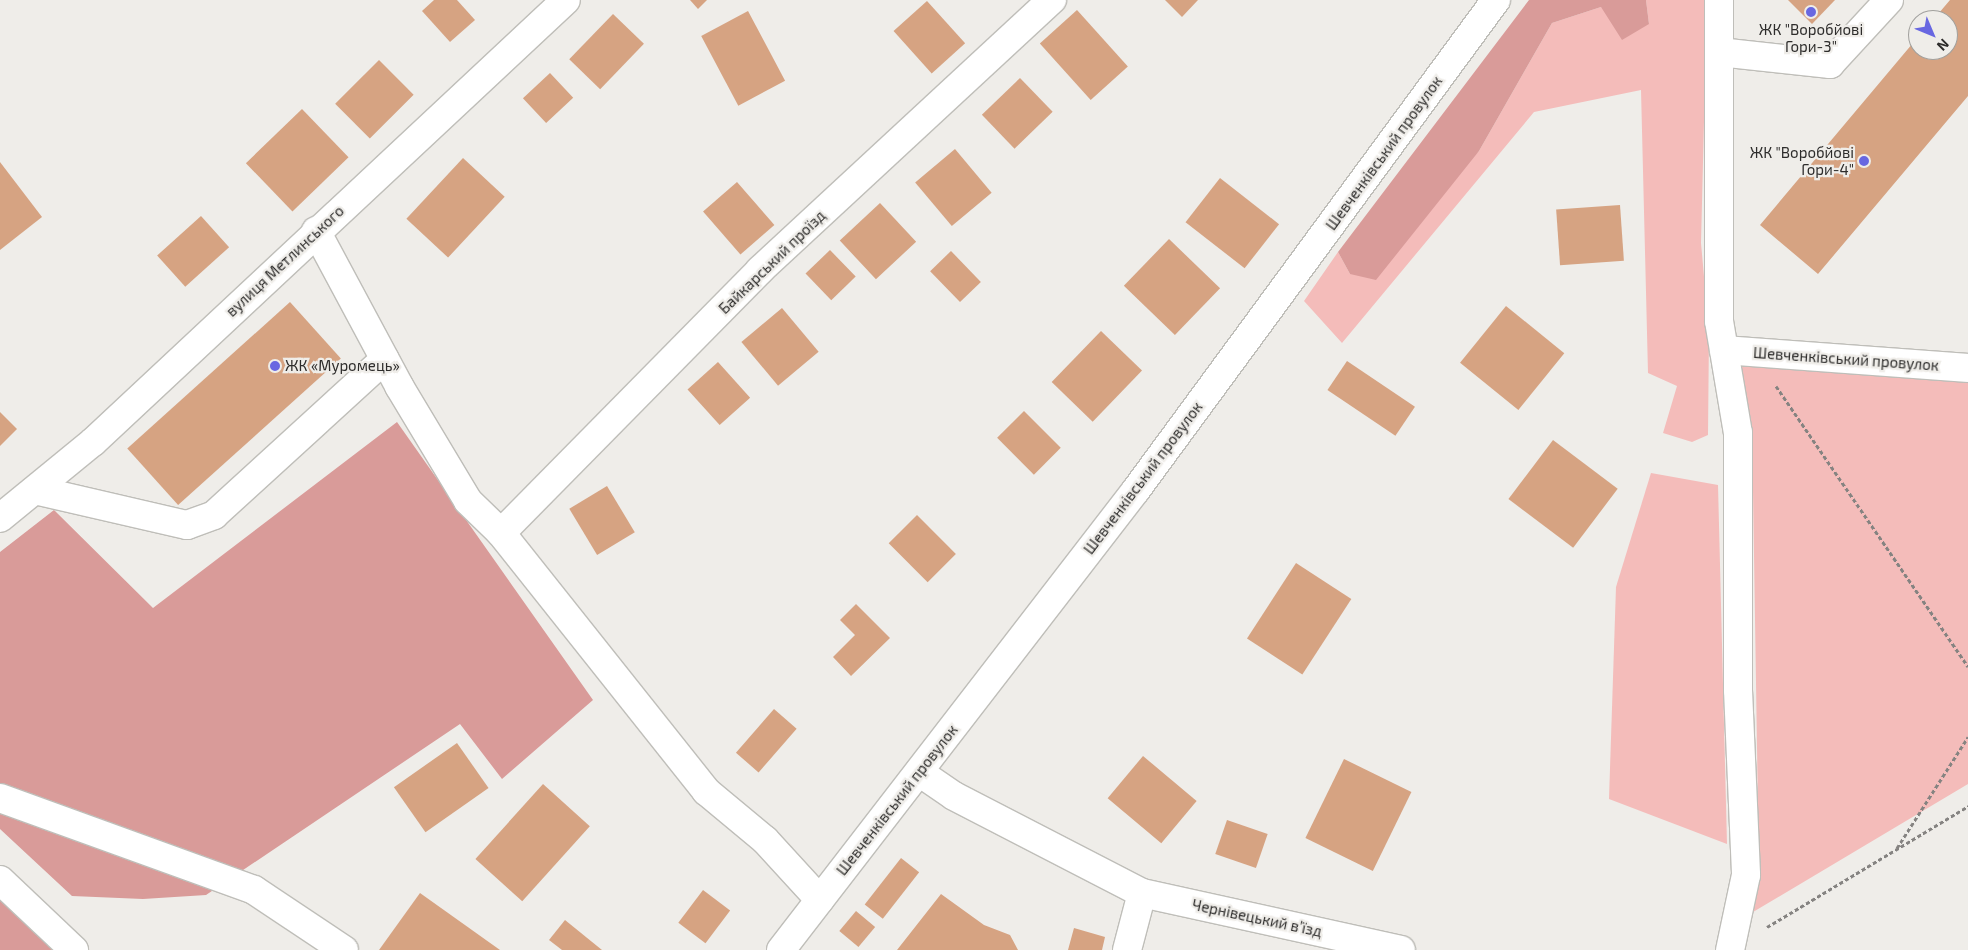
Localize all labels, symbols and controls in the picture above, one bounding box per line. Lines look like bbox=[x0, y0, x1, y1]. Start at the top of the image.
marker: ЖК "Воробйові Гори-3" bbox=[1805, 6, 1817, 18]
north arrow bbox=[1908, 10, 1958, 60]
place label: ЖК "Воробйові Гори-3" bbox=[1759, 20, 1863, 55]
text: N bbox=[1934, 36, 1953, 55]
street label: Шевченківський провулок bbox=[1322, 72, 1446, 234]
place label: ЖК "Воробйові Гори-4" bbox=[1750, 143, 1854, 178]
marker: ЖК "Воробйові Гори-4" bbox=[1858, 155, 1870, 167]
street label: вулиця Метлинського bbox=[222, 202, 348, 320]
street label: Байкарський проїзд bbox=[715, 207, 829, 317]
street label: Шевченківський провулок bbox=[1753, 344, 1939, 374]
place label: ЖК «Муромець» bbox=[285, 357, 400, 375]
marker: ЖК «Муромець» bbox=[269, 360, 281, 372]
street label: Шевченківський провулок bbox=[1080, 398, 1206, 558]
street label: Шевченківський провулок bbox=[833, 721, 961, 879]
street label: Чернівецький вʼїзд bbox=[1190, 895, 1324, 941]

